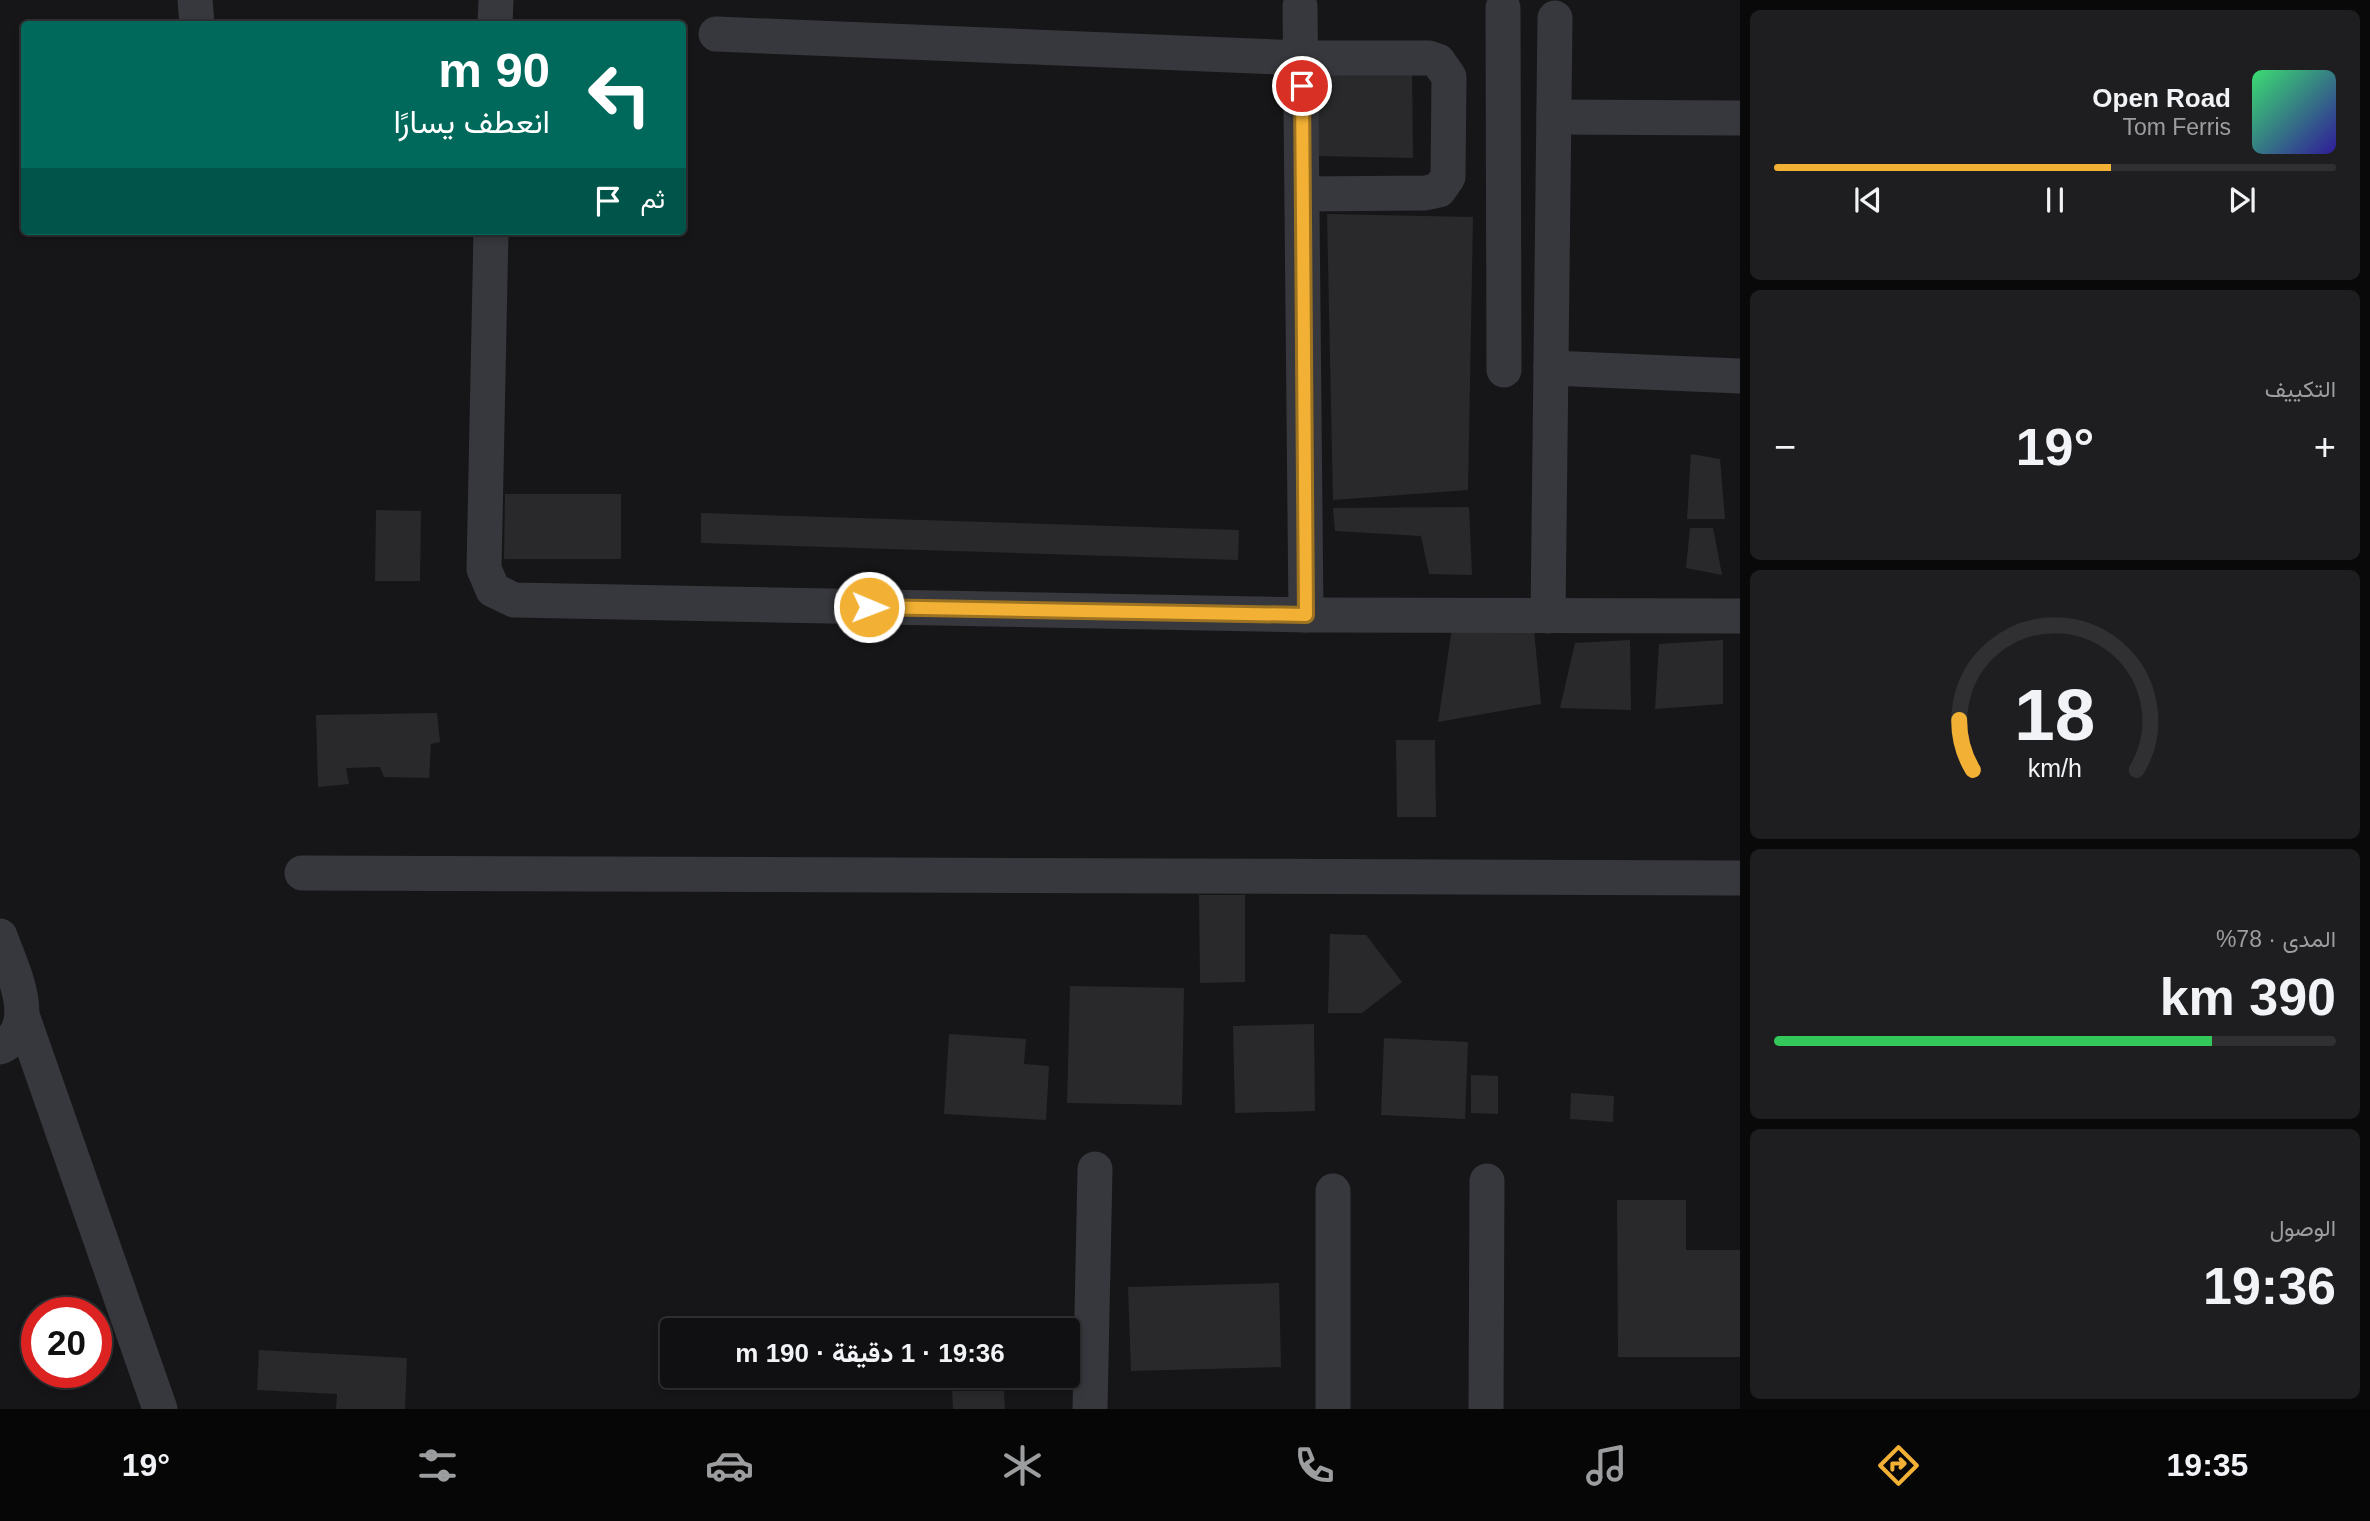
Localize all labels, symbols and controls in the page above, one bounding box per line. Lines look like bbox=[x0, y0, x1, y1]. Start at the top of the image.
text: 90 m bbox=[438, 43, 550, 97]
icon: left bbox=[574, 49, 665, 140]
pin bbox=[1272, 56, 1332, 116]
icon: arrive bbox=[1283, 67, 1321, 105]
text: Open Road bbox=[2092, 83, 2231, 113]
text: انعطف يسارًا bbox=[393, 104, 550, 140]
text: Tom Ferris bbox=[2122, 114, 2231, 140]
icon: previous bbox=[1849, 181, 1887, 219]
icon: pause bbox=[2036, 181, 2074, 219]
icon: next bbox=[2223, 181, 2261, 219]
icon: arrive bbox=[589, 182, 627, 220]
text: ثم bbox=[641, 184, 665, 214]
text: التكييف bbox=[2265, 376, 2336, 402]
text: 19° bbox=[2016, 418, 2094, 476]
text: − bbox=[1774, 426, 1796, 468]
text: + bbox=[2314, 426, 2336, 468]
position arrow bbox=[832, 570, 906, 644]
text: 18 bbox=[2015, 675, 2095, 756]
text: km/h bbox=[2028, 754, 2082, 782]
text: المدى · 78% bbox=[2216, 926, 2336, 952]
text: 390 km bbox=[2160, 968, 2336, 1026]
text: الوصول bbox=[2270, 1215, 2336, 1241]
text: 19:36 bbox=[2203, 1257, 2336, 1315]
speed limit sign: 20 bbox=[21, 1297, 112, 1388]
text: 19:36 · 1 دقيقة · 190 m bbox=[735, 1338, 1005, 1368]
icon: filters bbox=[413, 1441, 462, 1490]
icon: car bbox=[705, 1441, 754, 1490]
icon: climate bbox=[998, 1441, 1047, 1490]
icon: phone bbox=[1290, 1441, 1339, 1490]
icon: music bbox=[1582, 1441, 1631, 1490]
icon: directions bbox=[1874, 1441, 1923, 1490]
text: 19° bbox=[122, 1447, 170, 1483]
text: 19:35 bbox=[2167, 1447, 2248, 1483]

